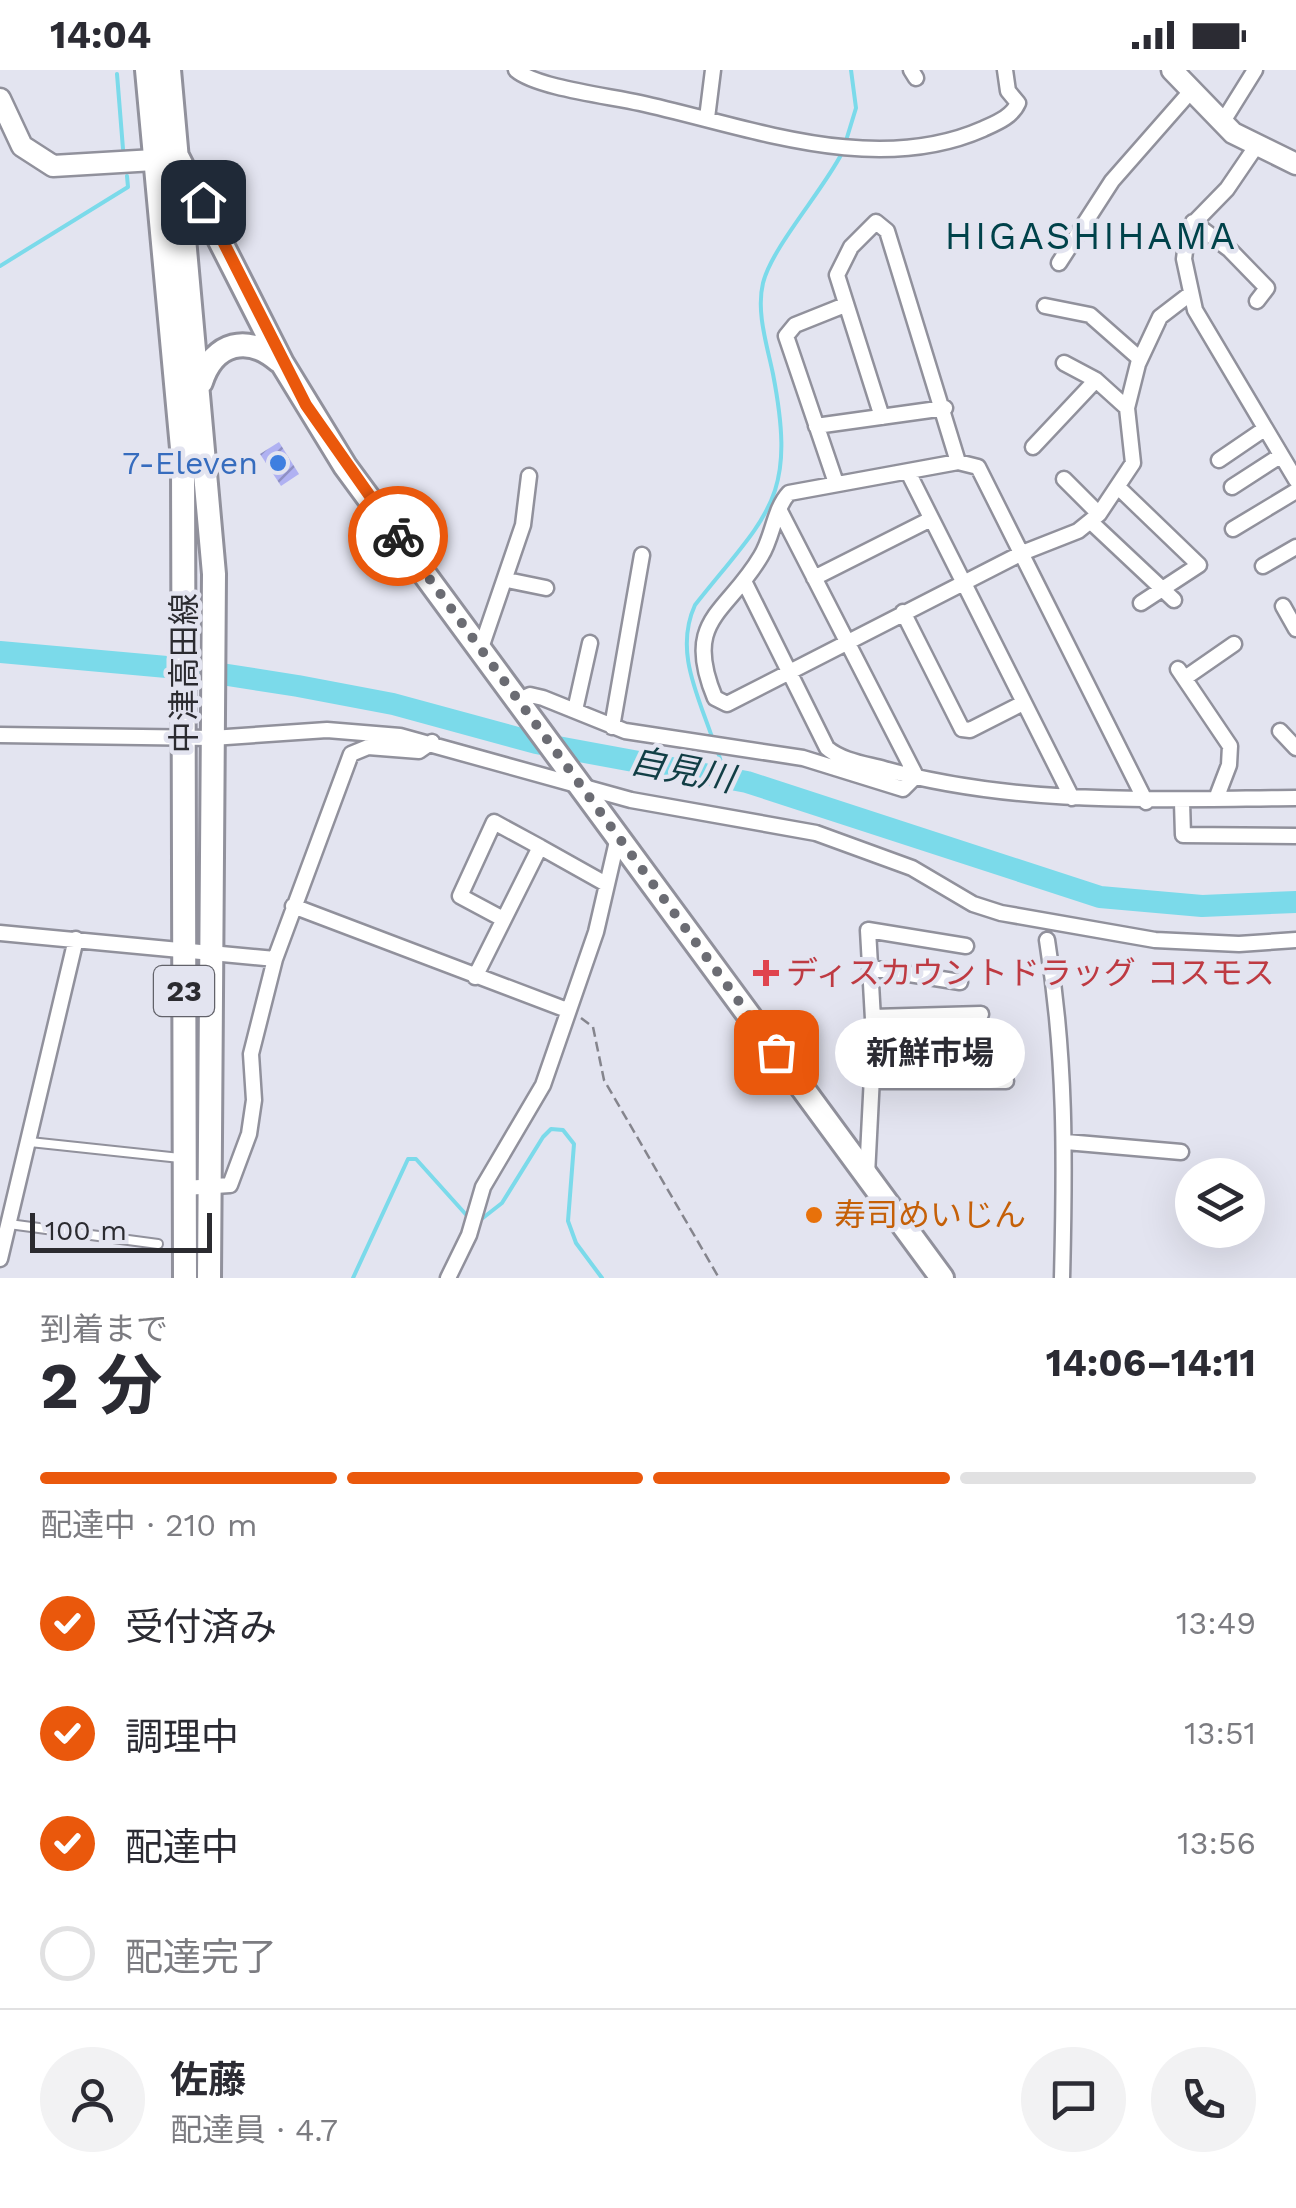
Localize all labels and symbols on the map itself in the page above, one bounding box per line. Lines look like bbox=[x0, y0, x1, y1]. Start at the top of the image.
pin bbox=[161, 160, 246, 245]
district label: HIGASHIHAMA bbox=[945, 214, 1237, 258]
place label: 7-Eleven bbox=[122, 444, 258, 482]
marker: 7-Eleven bbox=[267, 452, 289, 474]
courier bbox=[348, 486, 448, 586]
street label: 中津高田線 bbox=[165, 593, 203, 753]
water label: 自見川 bbox=[626, 739, 741, 801]
place label: ディスカウントドラッグ コスモス bbox=[786, 954, 1275, 992]
marker: ディスカウントドラッグ コスモス bbox=[755, 962, 777, 984]
road number: 23 bbox=[154, 966, 214, 1016]
pin bbox=[734, 1010, 819, 1095]
callout: 新鮮市場 bbox=[836, 1017, 1026, 1087]
place label: 寿司めいじん bbox=[834, 1196, 1026, 1234]
marker: 寿司めいじん bbox=[803, 1204, 825, 1226]
scale bar bbox=[30, 1208, 212, 1252]

